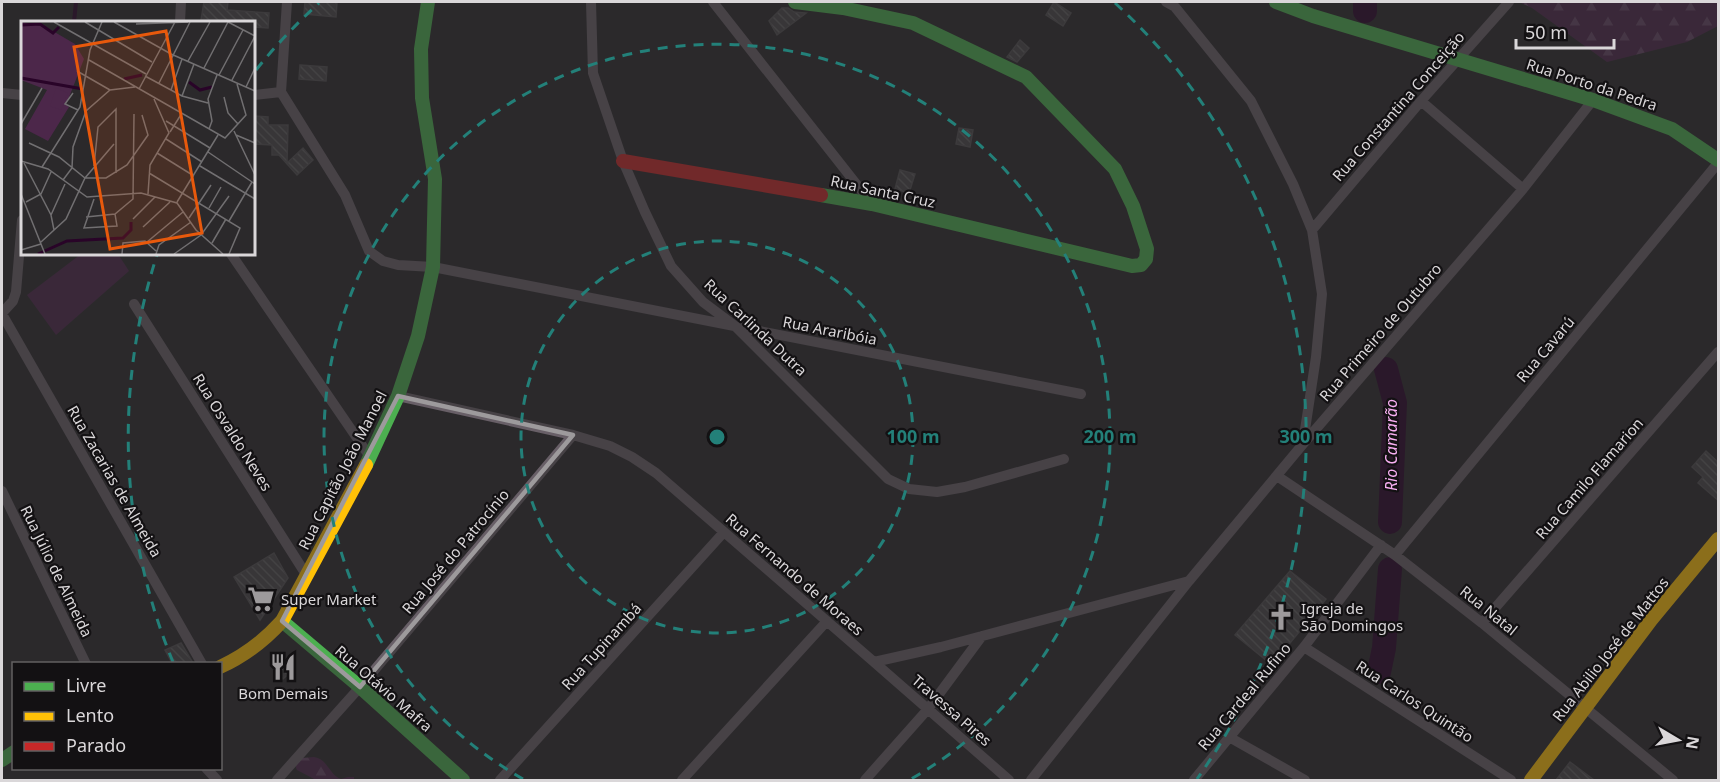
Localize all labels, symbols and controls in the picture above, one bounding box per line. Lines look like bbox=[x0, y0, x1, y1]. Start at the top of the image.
scale bar bbox=[1516, 12, 1614, 50]
text: 50 m bbox=[1525, 20, 1567, 44]
inset map bbox=[21, 21, 255, 255]
street label: Rua Constantina Conceição bbox=[1327, 27, 1469, 185]
street label: Rua Porto da Pedra bbox=[1524, 53, 1660, 115]
street label: Rua Santa Cruz bbox=[829, 170, 937, 212]
street label: Rua Primeiro de Outubro bbox=[1314, 259, 1446, 405]
street label: Rua Carlinda Dutra bbox=[700, 274, 812, 380]
street label: Rua Araribóia bbox=[781, 311, 879, 349]
street label: Rua Cavarú bbox=[1512, 312, 1578, 386]
street label: Rua Osvaldo Neves bbox=[189, 370, 277, 494]
street label: Rua Capitão João Manoel bbox=[293, 387, 391, 553]
water label: Rio Camarão bbox=[1380, 399, 1402, 491]
street label: Rua Zacarias de Almeida bbox=[63, 401, 167, 561]
street label: Rua Camilo Flamarion bbox=[1531, 413, 1647, 543]
text: 100 m bbox=[886, 424, 940, 448]
text: 200 m bbox=[1083, 424, 1137, 448]
text: 300 m bbox=[1279, 424, 1333, 448]
centre of rings bbox=[707, 427, 727, 447]
street label: Rua José do Patrocínio bbox=[397, 484, 513, 618]
street label: Rua Júlio de Almeida bbox=[16, 502, 98, 640]
street label: Rua Fernando de Moraes bbox=[722, 508, 868, 640]
street label: Rua Abilio José de Mattos bbox=[1547, 573, 1673, 725]
street label: Rua Natal bbox=[1456, 581, 1522, 639]
supermarket icon: Super Market bbox=[246, 584, 276, 614]
place label: Super Market bbox=[281, 589, 377, 609]
street label: Rua Tupinambá bbox=[557, 598, 645, 694]
place label: Igreja de São Domingos bbox=[1301, 598, 1403, 635]
church icon: Igreja de São Domingos bbox=[1266, 602, 1296, 632]
street label: Rua Cardeal Rufino bbox=[1193, 638, 1295, 754]
street label: Rua Otávio Mafra bbox=[331, 640, 437, 736]
restaurant icon: Bom Demais bbox=[268, 652, 298, 682]
street label: Rua Carlos Quintão bbox=[1352, 656, 1478, 746]
legend bbox=[12, 662, 222, 770]
street label: Travessa Pires bbox=[908, 670, 996, 750]
text: Livre bbox=[66, 673, 106, 697]
place label: Bom Demais bbox=[238, 683, 328, 703]
text: Lento bbox=[66, 703, 114, 727]
north arrow bbox=[1648, 710, 1708, 770]
text: Parado bbox=[66, 733, 126, 757]
text: N bbox=[1681, 734, 1705, 751]

